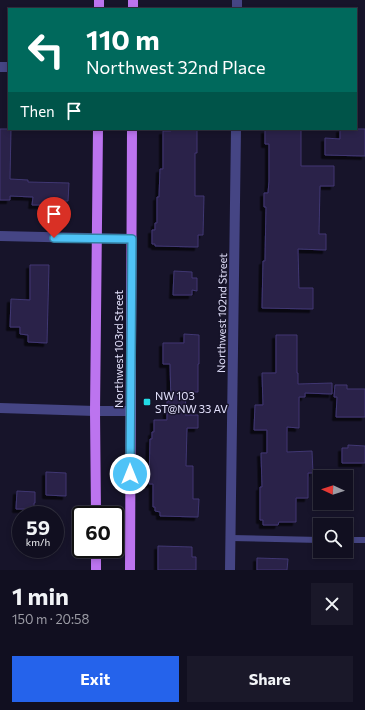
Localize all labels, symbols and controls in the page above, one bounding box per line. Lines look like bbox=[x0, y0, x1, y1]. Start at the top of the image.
text: 110 m bbox=[86, 22, 160, 56]
icon: left bbox=[20, 24, 72, 76]
text: Northwest 32nd Place bbox=[86, 56, 266, 78]
icon: arrive bbox=[63, 100, 85, 122]
text: Then bbox=[20, 102, 55, 120]
pin bbox=[37, 197, 71, 238]
icon: arrive bbox=[43, 203, 65, 225]
street label: Northwest 102nd Street bbox=[214, 253, 229, 373]
street label: Northwest 103rd Street bbox=[112, 290, 125, 408]
place label: NW 103 ST@NW 33 AV bbox=[155, 389, 228, 415]
marker: NW 103 ST@NW 33 AV bbox=[142, 397, 152, 407]
position arrow bbox=[109, 453, 151, 495]
north arrow bbox=[313, 470, 353, 510]
map controls bbox=[313, 470, 353, 558]
speed limit sign: 60 bbox=[72, 506, 124, 558]
text: 59 bbox=[26, 515, 50, 539]
button: search bbox=[313, 518, 353, 558]
text: km/h bbox=[26, 536, 50, 548]
text: 1 min bbox=[12, 581, 69, 610]
button: close bbox=[311, 583, 353, 625]
text: 150 m · 20:58 bbox=[12, 611, 89, 627]
button: Exit bbox=[12, 656, 179, 702]
button: Share bbox=[187, 656, 353, 702]

